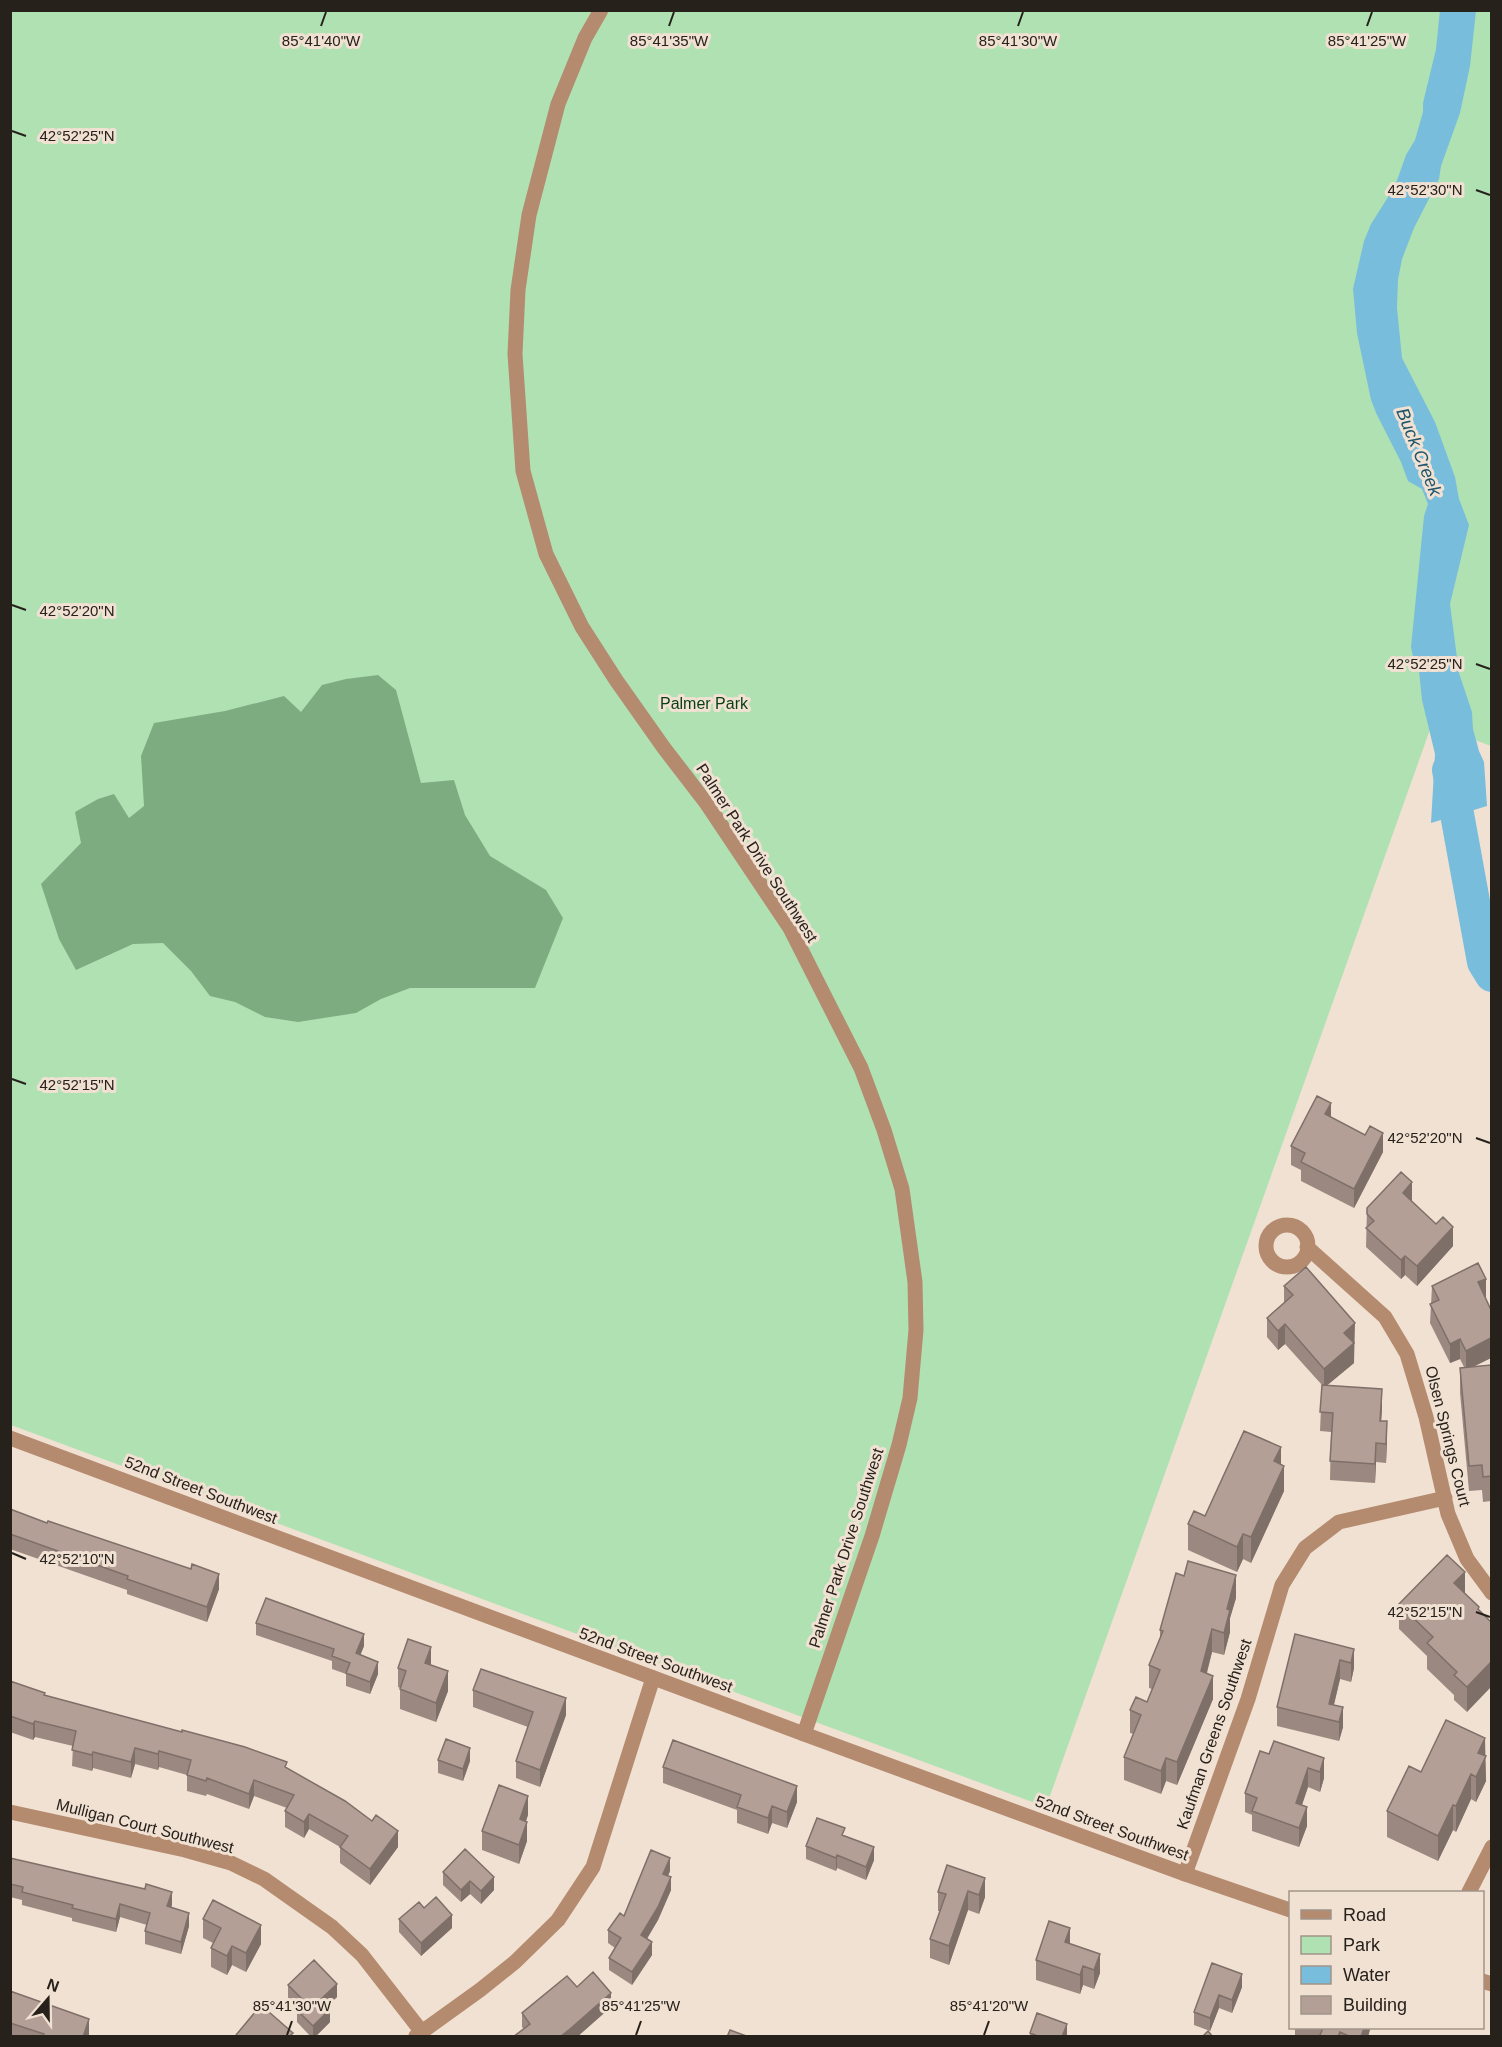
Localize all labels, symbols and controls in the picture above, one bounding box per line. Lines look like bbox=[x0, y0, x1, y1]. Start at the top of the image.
text: 85°41'40"W bbox=[282, 32, 361, 49]
text: 85°41'35"W bbox=[630, 32, 709, 49]
text: 85°41'30"W bbox=[979, 32, 1058, 49]
text: 85°41'25"W bbox=[1328, 32, 1407, 49]
text: 42°52'25"N bbox=[39, 127, 115, 144]
text: 42°52'30"N bbox=[1387, 181, 1463, 198]
water label: Buck Creek bbox=[1392, 405, 1446, 500]
text: 42°52'20"N bbox=[39, 602, 115, 619]
text: 42°52'25"N bbox=[1387, 655, 1463, 672]
park label: Palmer Park bbox=[660, 695, 749, 712]
street label: Palmer Park Drive Southwest bbox=[693, 761, 821, 946]
text: 42°52'15"N bbox=[39, 1076, 115, 1093]
text: 42°52'20"N bbox=[1387, 1129, 1463, 1146]
street label: Olsen Springs Court bbox=[1422, 1364, 1474, 1508]
street label: Palmer Park Drive Southwest bbox=[806, 1445, 887, 1650]
street label: 52nd Street Southwest bbox=[122, 1453, 280, 1527]
text: 42°52'10"N bbox=[39, 1550, 115, 1567]
text: 42°52'15"N bbox=[1387, 1603, 1463, 1620]
street label: 52nd Street Southwest bbox=[577, 1624, 735, 1696]
street label: Kaufman Greens Southwest bbox=[1173, 1636, 1255, 1831]
street label: 52nd Street Southwest bbox=[1033, 1792, 1191, 1864]
street label: Mulligan Court Southwest bbox=[54, 1796, 236, 1856]
legend bbox=[1289, 1891, 1484, 2029]
text: Road bbox=[1343, 1905, 1386, 1925]
text: Park bbox=[1343, 1935, 1381, 1955]
text: Water bbox=[1343, 1965, 1390, 1985]
north arrow bbox=[18, 1969, 78, 2029]
text: N bbox=[45, 1975, 61, 1995]
text: Building bbox=[1343, 1995, 1407, 2015]
text: 85°41'30"W bbox=[253, 1997, 332, 2014]
text: 85°41'25"W bbox=[602, 1997, 681, 2014]
text: 85°41'20"W bbox=[950, 1997, 1029, 2014]

